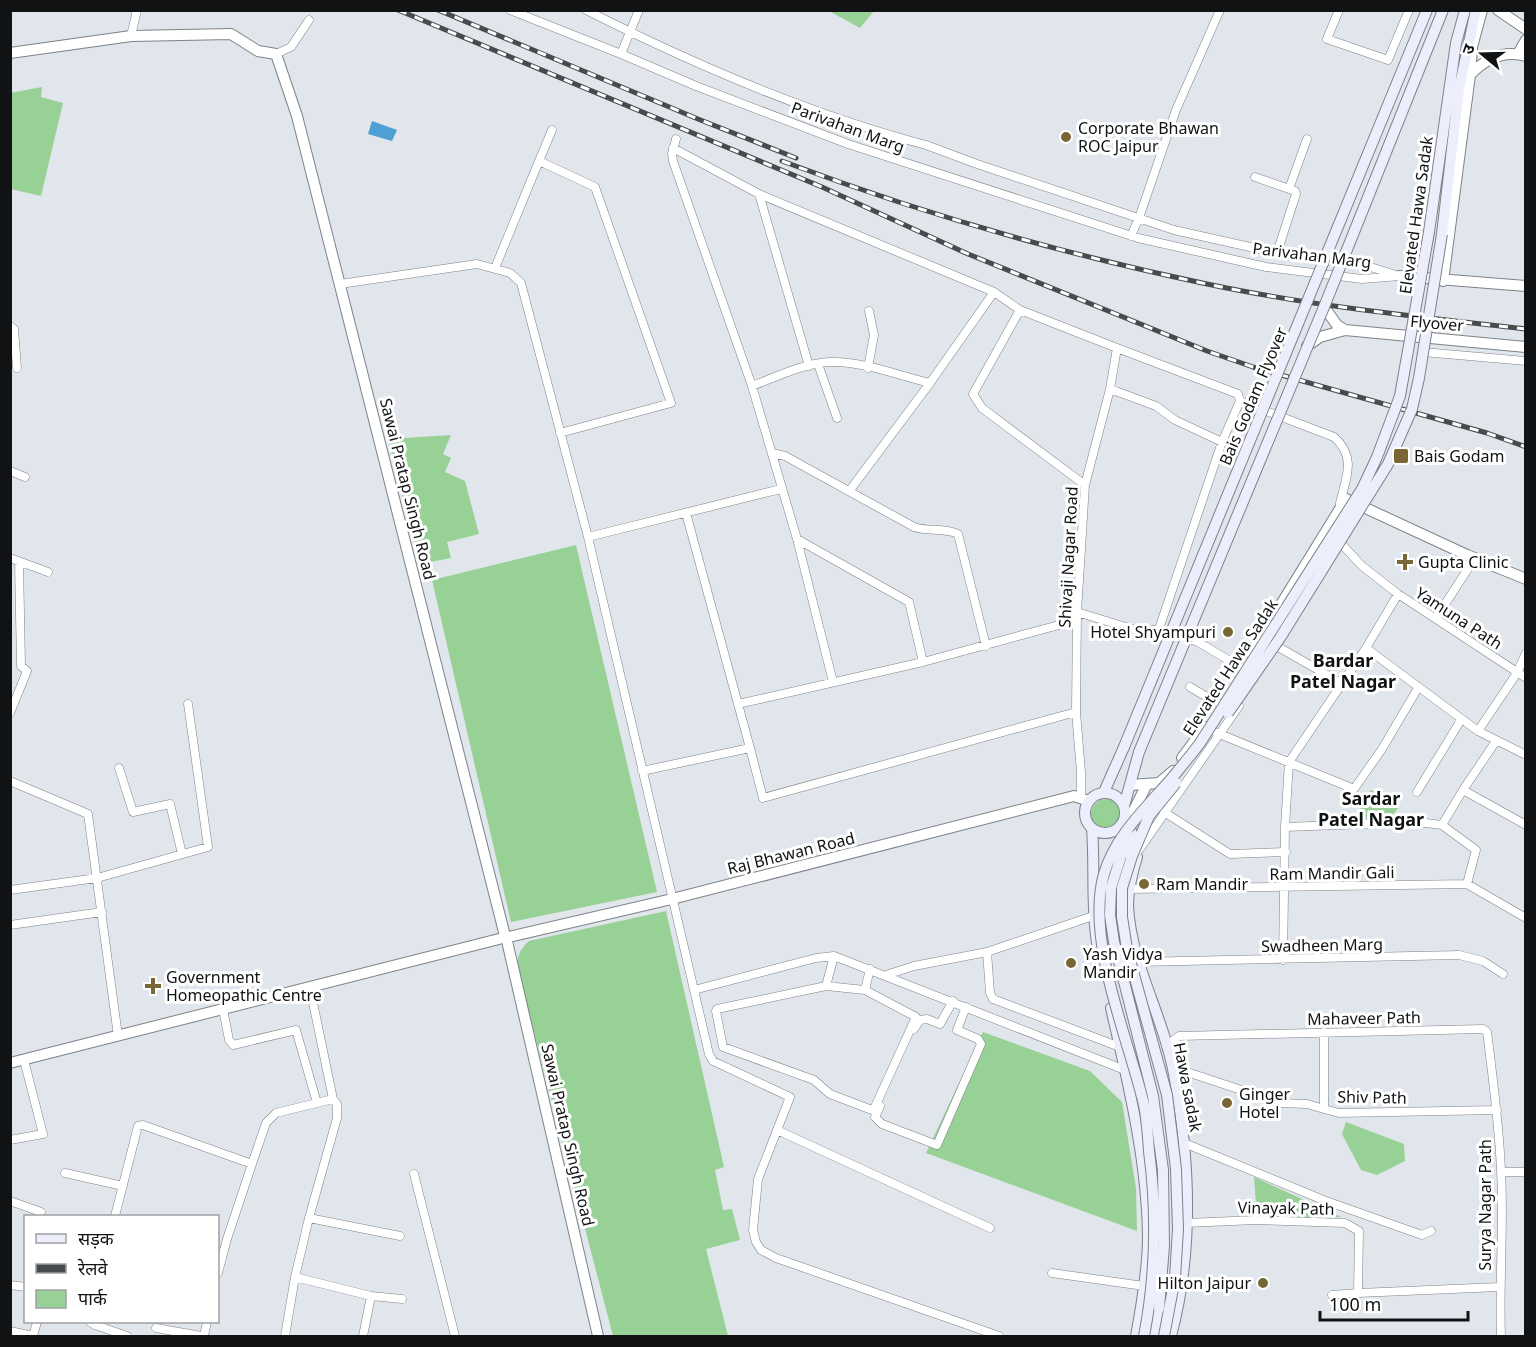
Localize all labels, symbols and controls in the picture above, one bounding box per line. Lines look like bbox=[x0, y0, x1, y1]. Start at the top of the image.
north arrow bbox=[1452, 24, 1512, 84]
text: उ bbox=[1456, 41, 1480, 57]
street label: Parivahan Marg bbox=[788, 96, 908, 158]
place label: Corporate Bhawan ROC Jaipur bbox=[1078, 117, 1219, 157]
marker: Corporate Bhawan ROC Jaipur bbox=[1059, 130, 1073, 144]
street label: Elevated Hawa Sadak bbox=[1394, 134, 1438, 295]
street label: Parivahan Marg bbox=[1252, 237, 1372, 273]
street label: Flyover bbox=[1409, 310, 1465, 336]
street label: Bais Godam Flyover bbox=[1214, 323, 1292, 469]
street label: Sawai Pratap Singh Road bbox=[375, 396, 441, 582]
place label: Bais Godam bbox=[1414, 445, 1504, 467]
marker: Bais Godam bbox=[1392, 447, 1410, 465]
street label: Shivaji Nagar Road bbox=[1053, 486, 1083, 628]
place label: Gupta Clinic bbox=[1418, 551, 1509, 573]
marker: Gupta Clinic bbox=[1396, 553, 1414, 571]
street label: Yamuna Path bbox=[1411, 582, 1507, 654]
street label: Elevated Hawa Sadak bbox=[1177, 594, 1283, 740]
place label: Hotel Shyampuri bbox=[1090, 621, 1216, 643]
marker: Hotel Shyampuri bbox=[1221, 625, 1235, 639]
district label: Bardar Patel Nagar bbox=[1290, 648, 1396, 693]
district label: Sardar Patel Nagar bbox=[1318, 786, 1424, 831]
street label: Raj Bhawan Road bbox=[725, 827, 857, 879]
street label: Ram Mandir Gali bbox=[1269, 861, 1395, 885]
place label: Ram Mandir bbox=[1156, 873, 1248, 895]
marker: Ram Mandir bbox=[1137, 877, 1151, 891]
street label: Swadheen Marg bbox=[1261, 933, 1383, 957]
place label: Yash Vidya Mandir bbox=[1083, 943, 1163, 983]
marker: Yash Vidya Mandir bbox=[1064, 956, 1078, 970]
place label: Government Homeopathic Centre bbox=[166, 966, 322, 1006]
marker: Government Homeopathic Centre bbox=[144, 977, 162, 995]
street label: Mahaveer Path bbox=[1307, 1006, 1421, 1030]
street label: Hawa sadak bbox=[1169, 1040, 1208, 1134]
street label: Sawai Pratap Singh Road bbox=[536, 1042, 600, 1228]
place label: Ginger Hotel bbox=[1239, 1083, 1291, 1123]
street label: Shiv Path bbox=[1337, 1085, 1407, 1109]
marker: Ginger Hotel bbox=[1220, 1096, 1234, 1110]
street label: Surya Nagar Path bbox=[1474, 1139, 1496, 1271]
street label: Vinayak Path bbox=[1237, 1196, 1335, 1220]
legend bbox=[24, 1215, 219, 1323]
text: सड़क bbox=[78, 1226, 115, 1250]
text: रेलवे bbox=[77, 1256, 109, 1280]
place label: Hilton Jaipur bbox=[1158, 1272, 1251, 1294]
marker: Hilton Jaipur bbox=[1256, 1276, 1270, 1290]
scale bar bbox=[1320, 1284, 1468, 1322]
text: पार्क bbox=[78, 1286, 108, 1310]
text: 100 m bbox=[1329, 1292, 1381, 1316]

